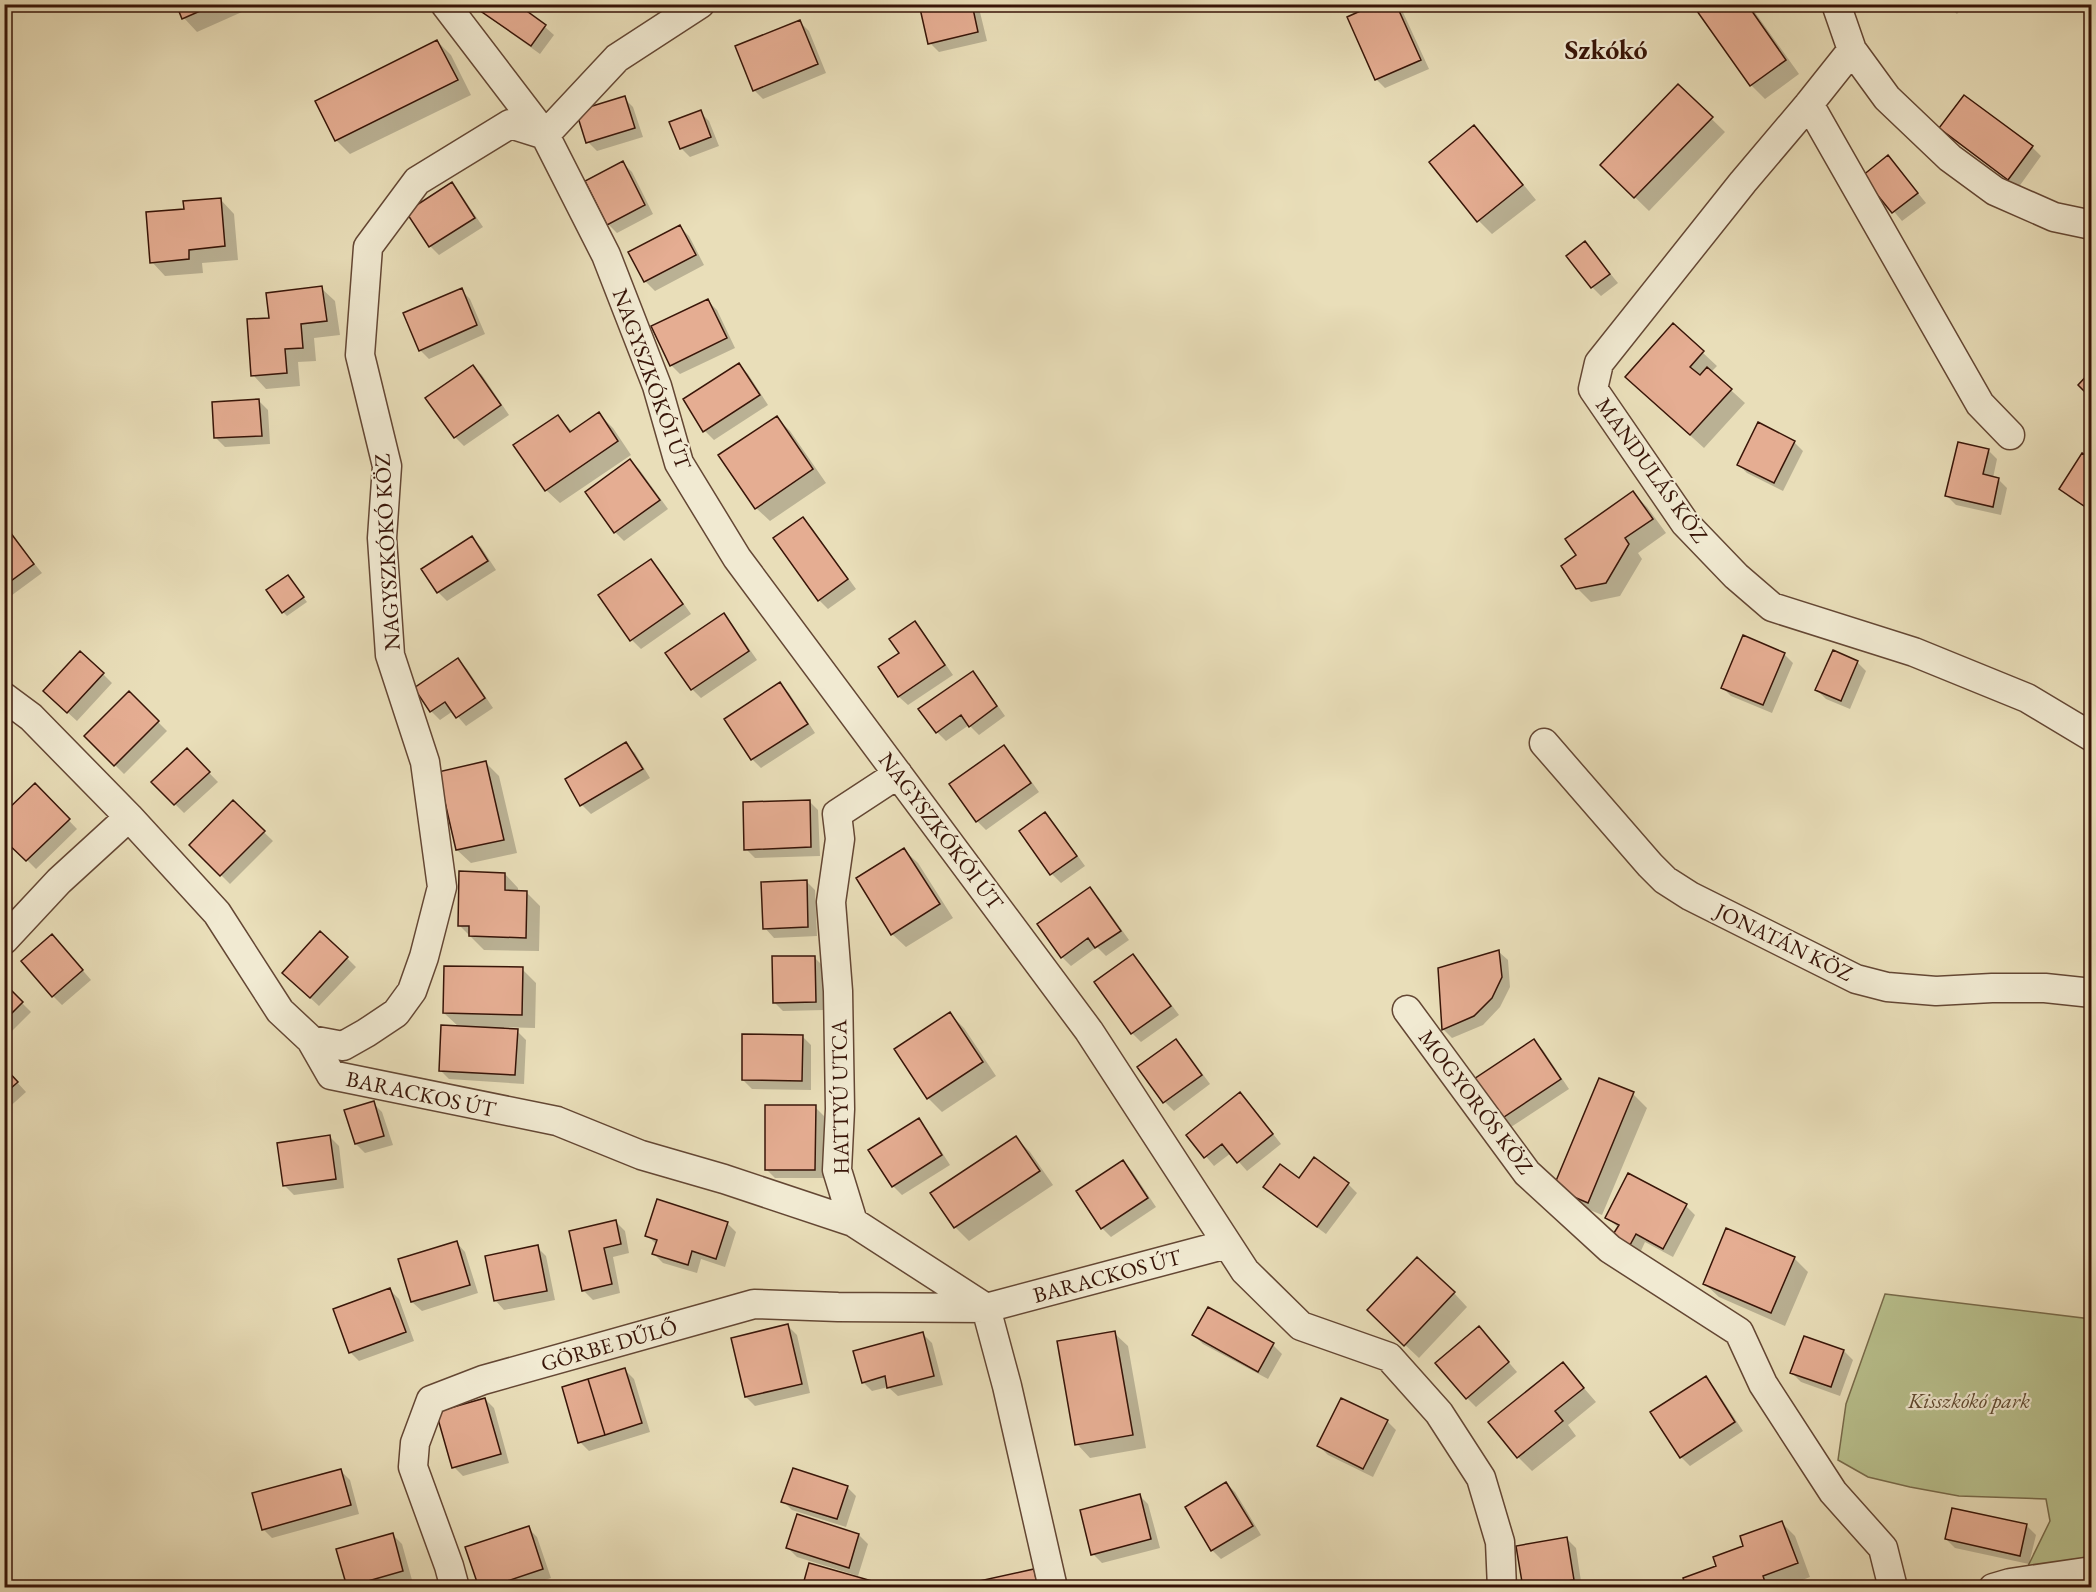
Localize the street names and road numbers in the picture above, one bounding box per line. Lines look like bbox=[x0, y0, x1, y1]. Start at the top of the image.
street label: NAGYSZKÓKÓI ÚT bbox=[606, 284, 698, 474]
street label: MANDULÁS KÖZ bbox=[1589, 391, 1715, 549]
street label: NAGYSZKÓKÓ KÖZ bbox=[367, 453, 407, 651]
street label: NAGYSZKÓKÓI ÚT bbox=[872, 746, 1010, 916]
street label: JONATÁN KÖZ bbox=[1709, 895, 1858, 988]
street label: HATTYÚ UTCA bbox=[824, 1018, 856, 1175]
street label: MOGYORÓS KÖZ bbox=[1412, 1024, 1540, 1180]
street label: BARACKOS ÚT bbox=[344, 1064, 499, 1124]
street label: BARACKOS ÚT bbox=[1030, 1242, 1185, 1310]
street label: GÖRBE DŰLŐ bbox=[537, 1312, 681, 1378]

